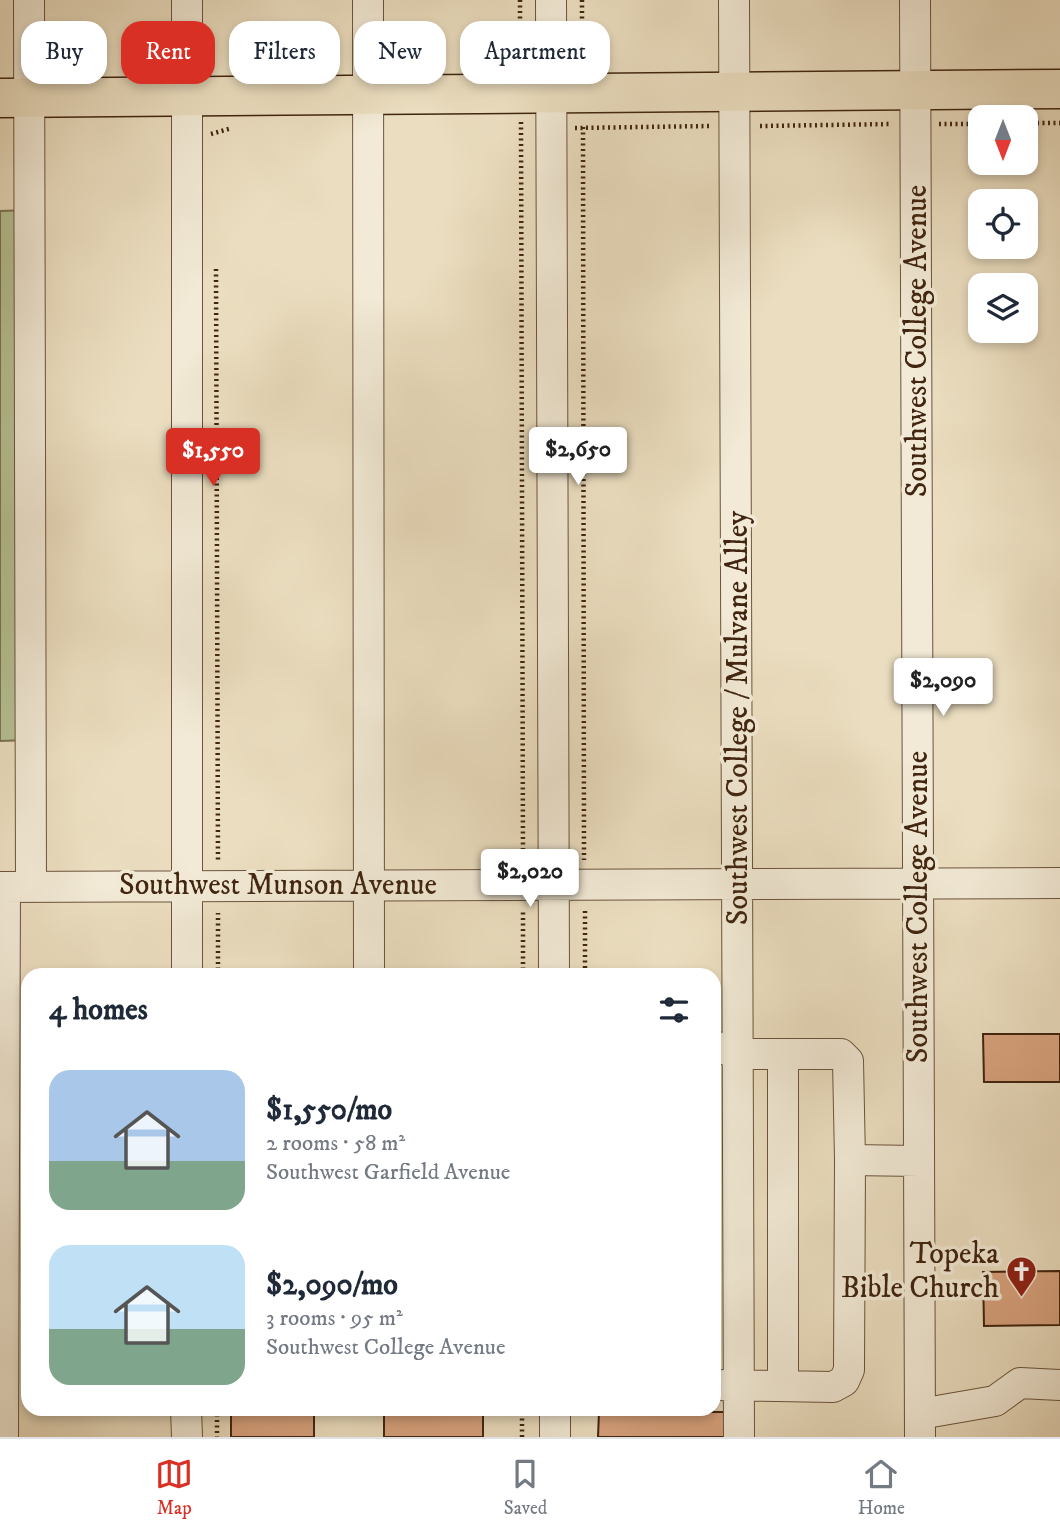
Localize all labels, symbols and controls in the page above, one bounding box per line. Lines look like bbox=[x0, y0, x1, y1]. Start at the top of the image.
chip: Buy bbox=[21, 21, 107, 84]
chip: Rent bbox=[121, 21, 215, 84]
chip: Filters bbox=[229, 21, 340, 84]
chip: New bbox=[354, 21, 446, 84]
chip: Apartment bbox=[460, 21, 610, 84]
north arrow bbox=[968, 105, 1038, 175]
map controls bbox=[968, 105, 1038, 343]
street label: Southwest College Avenue bbox=[899, 185, 936, 497]
button: locate bbox=[968, 189, 1038, 259]
button: layers bbox=[968, 273, 1038, 343]
pin: $1,550 bbox=[156, 428, 270, 488]
pin: $2,650 bbox=[521, 428, 635, 487]
text: $2,650 bbox=[545, 435, 611, 464]
text: $1,550 bbox=[182, 436, 244, 465]
street label: Southwest College / Mulvane Alley bbox=[720, 510, 757, 925]
pin: $2,090 bbox=[886, 658, 1000, 718]
text: $2,090 bbox=[910, 666, 976, 695]
street label: Southwest College Avenue bbox=[900, 751, 937, 1063]
pin: $2,020 bbox=[473, 850, 587, 909]
text: $2,020 bbox=[497, 857, 563, 886]
street label: Southwest Munson Avenue bbox=[119, 867, 437, 904]
icon: filters bbox=[655, 991, 693, 1029]
text: 4 homes bbox=[49, 992, 148, 1029]
text: $1,550/mo bbox=[266, 1092, 392, 1129]
icon: home bbox=[105, 1098, 189, 1182]
text: 2 rooms · 58 m² bbox=[266, 1129, 405, 1158]
text: Southwest Garfield Avenue bbox=[266, 1158, 510, 1187]
place label: Topeka Bible Church bbox=[841, 1236, 999, 1307]
church icon: Topeka Bible Church bbox=[1005, 1254, 1039, 1298]
text: $2,090/mo bbox=[266, 1267, 398, 1304]
icon: home bbox=[105, 1273, 189, 1357]
text: 3 rooms · 95 m² bbox=[266, 1304, 403, 1333]
text: Southwest College Avenue bbox=[266, 1333, 505, 1362]
tab: Map bbox=[155, 1455, 193, 1520]
tab: Saved bbox=[504, 1455, 547, 1520]
tab: Home bbox=[858, 1455, 905, 1520]

